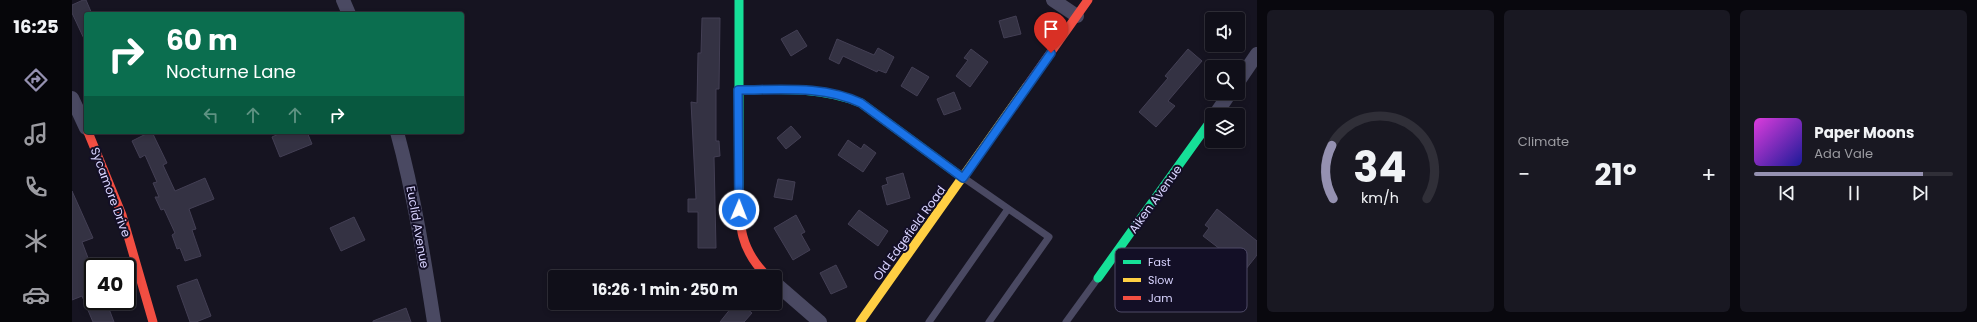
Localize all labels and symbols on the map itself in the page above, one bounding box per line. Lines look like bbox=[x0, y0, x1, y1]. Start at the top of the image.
pin bbox=[1034, 12, 1068, 53]
street label: Sycamore Drive bbox=[87, 145, 135, 239]
street label: Aiken Avenue bbox=[1124, 161, 1186, 237]
street label: Old Edgefield Road bbox=[869, 182, 949, 284]
street label: Euclid Avenue bbox=[402, 184, 434, 270]
position arrow bbox=[718, 189, 760, 231]
legend bbox=[1115, 248, 1247, 312]
text: Fast bbox=[1148, 254, 1171, 270]
speed limit sign: 40 bbox=[84, 258, 136, 310]
text: Slow bbox=[1148, 272, 1173, 288]
text: Jam bbox=[1148, 290, 1173, 306]

